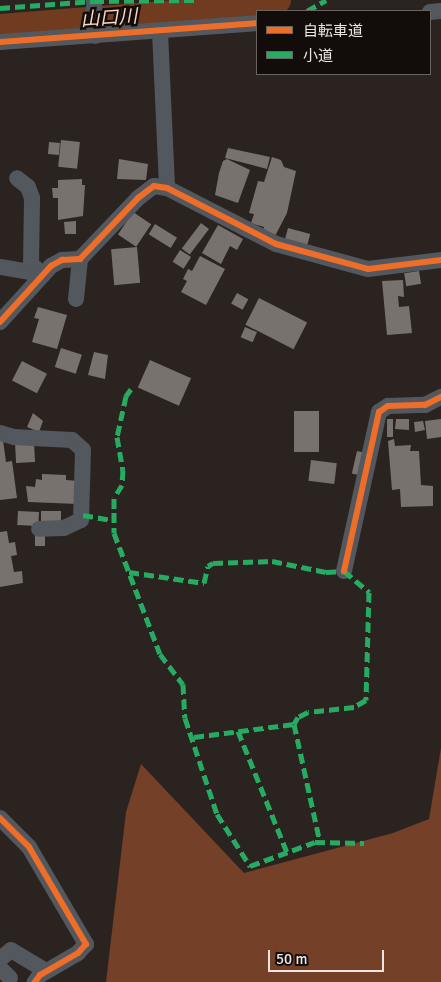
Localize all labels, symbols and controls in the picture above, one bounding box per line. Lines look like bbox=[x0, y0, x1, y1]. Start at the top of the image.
water label: 山口川 bbox=[80, 6, 138, 32]
legend bbox=[256, 10, 431, 75]
text: 自転車道 bbox=[303, 22, 363, 40]
text: 小道 bbox=[303, 47, 333, 65]
scale bar bbox=[271, 940, 387, 972]
text: 50 m bbox=[276, 950, 307, 968]

